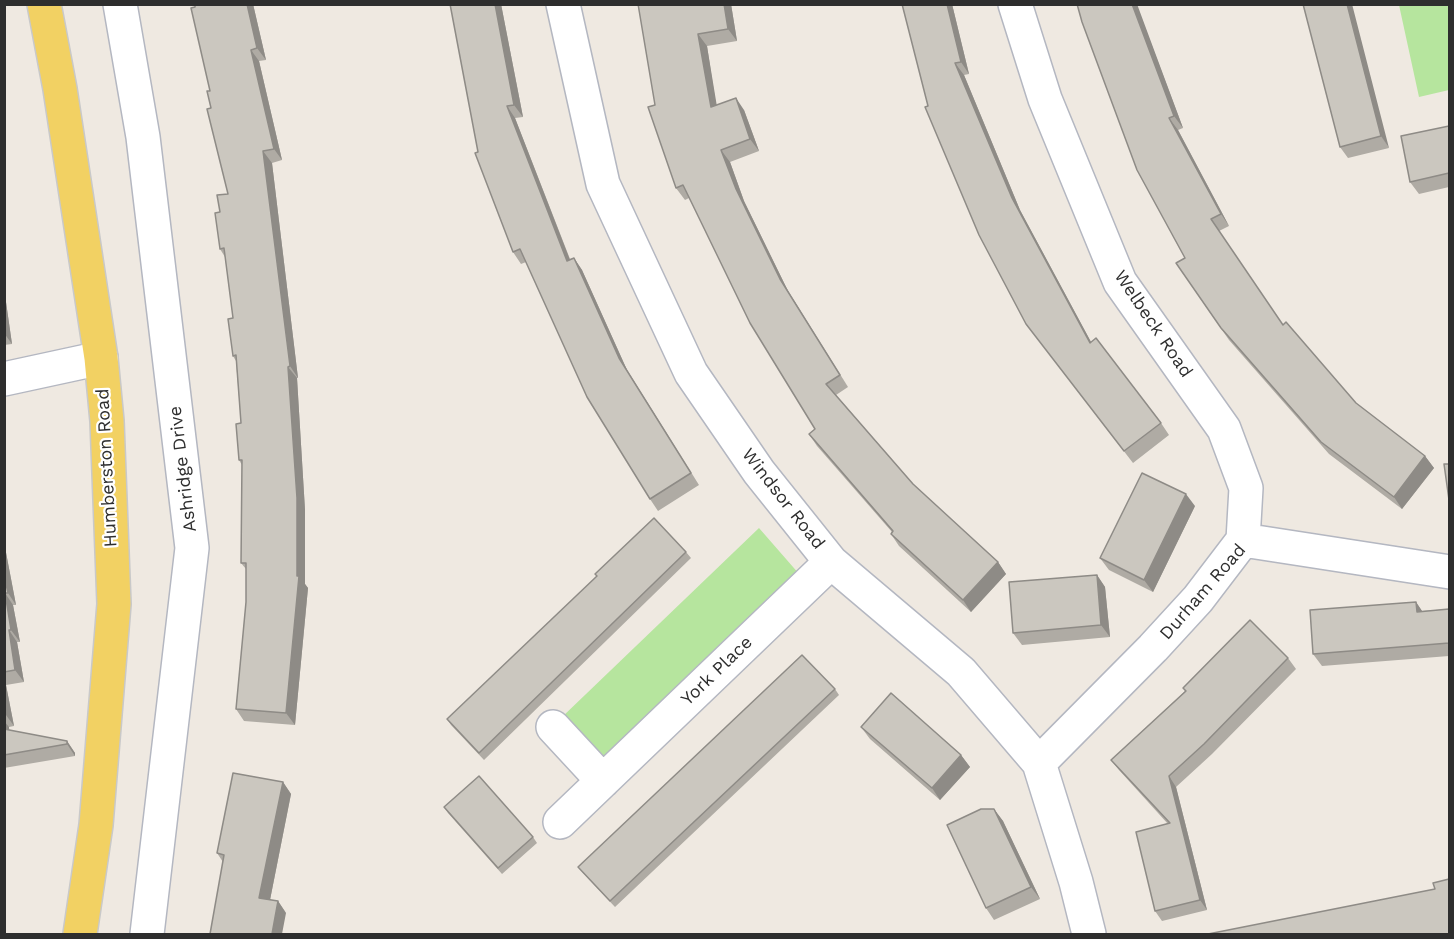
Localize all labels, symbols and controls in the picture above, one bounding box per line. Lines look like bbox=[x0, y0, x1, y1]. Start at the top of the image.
street label: Welbeck Road bbox=[1109, 266, 1197, 382]
street label: Humberston Road bbox=[92, 388, 122, 548]
street label: Ashridge Drive bbox=[165, 405, 201, 533]
street label: Windsor Road bbox=[737, 444, 829, 554]
street label: Durham Road bbox=[1155, 540, 1251, 644]
street label: York Place bbox=[677, 632, 757, 710]

